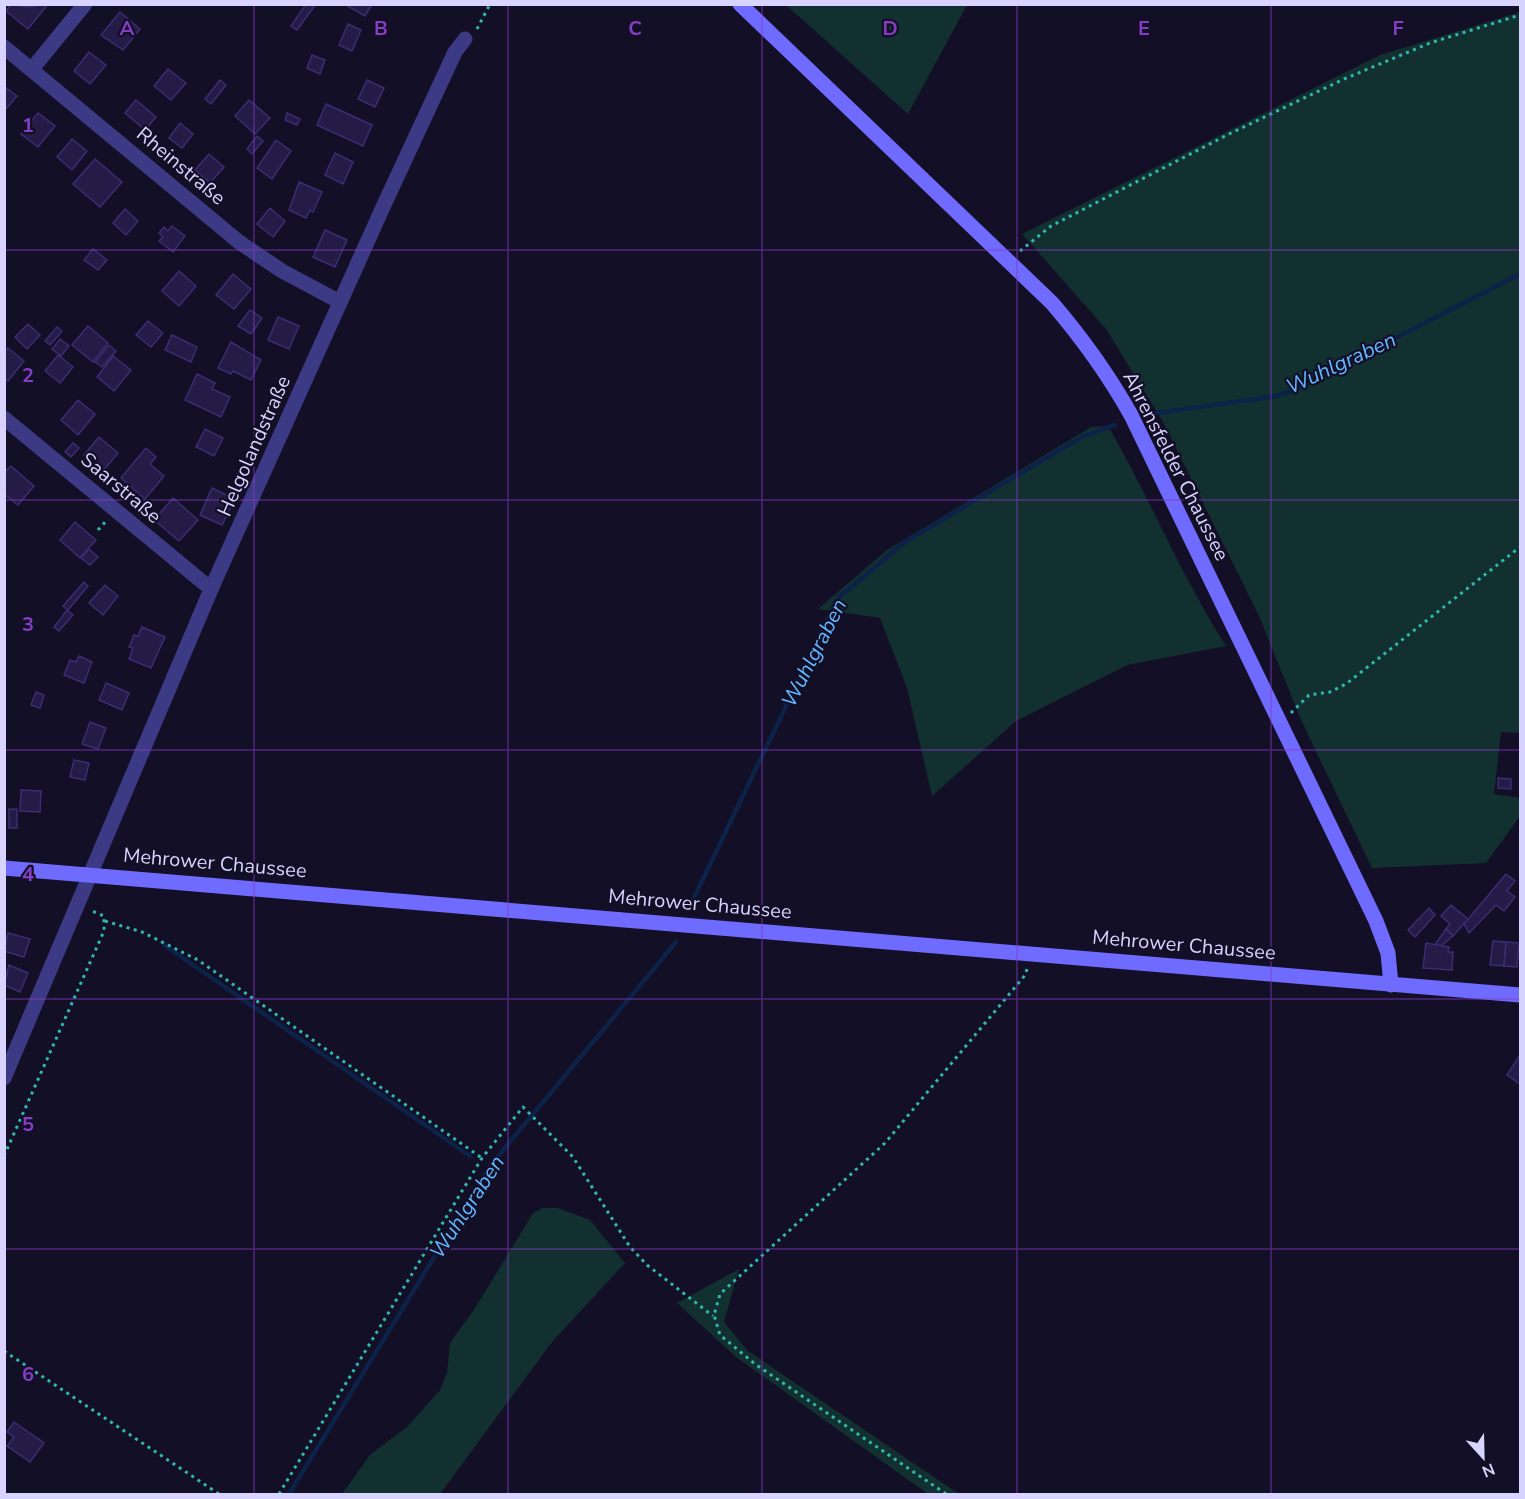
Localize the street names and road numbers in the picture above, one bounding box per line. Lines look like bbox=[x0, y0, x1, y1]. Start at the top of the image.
street label: Rheinstraße bbox=[131, 121, 231, 211]
street label: Ahrensfelder Chaussee bbox=[1116, 367, 1236, 565]
street label: Helgolandstraße bbox=[211, 371, 297, 521]
street label: Saarstraße bbox=[75, 446, 167, 530]
street label: Mehrower Chaussee bbox=[122, 842, 308, 884]
street label: Mehrower Chaussee bbox=[607, 883, 793, 925]
street label: Mehrower Chaussee bbox=[1091, 924, 1277, 966]

